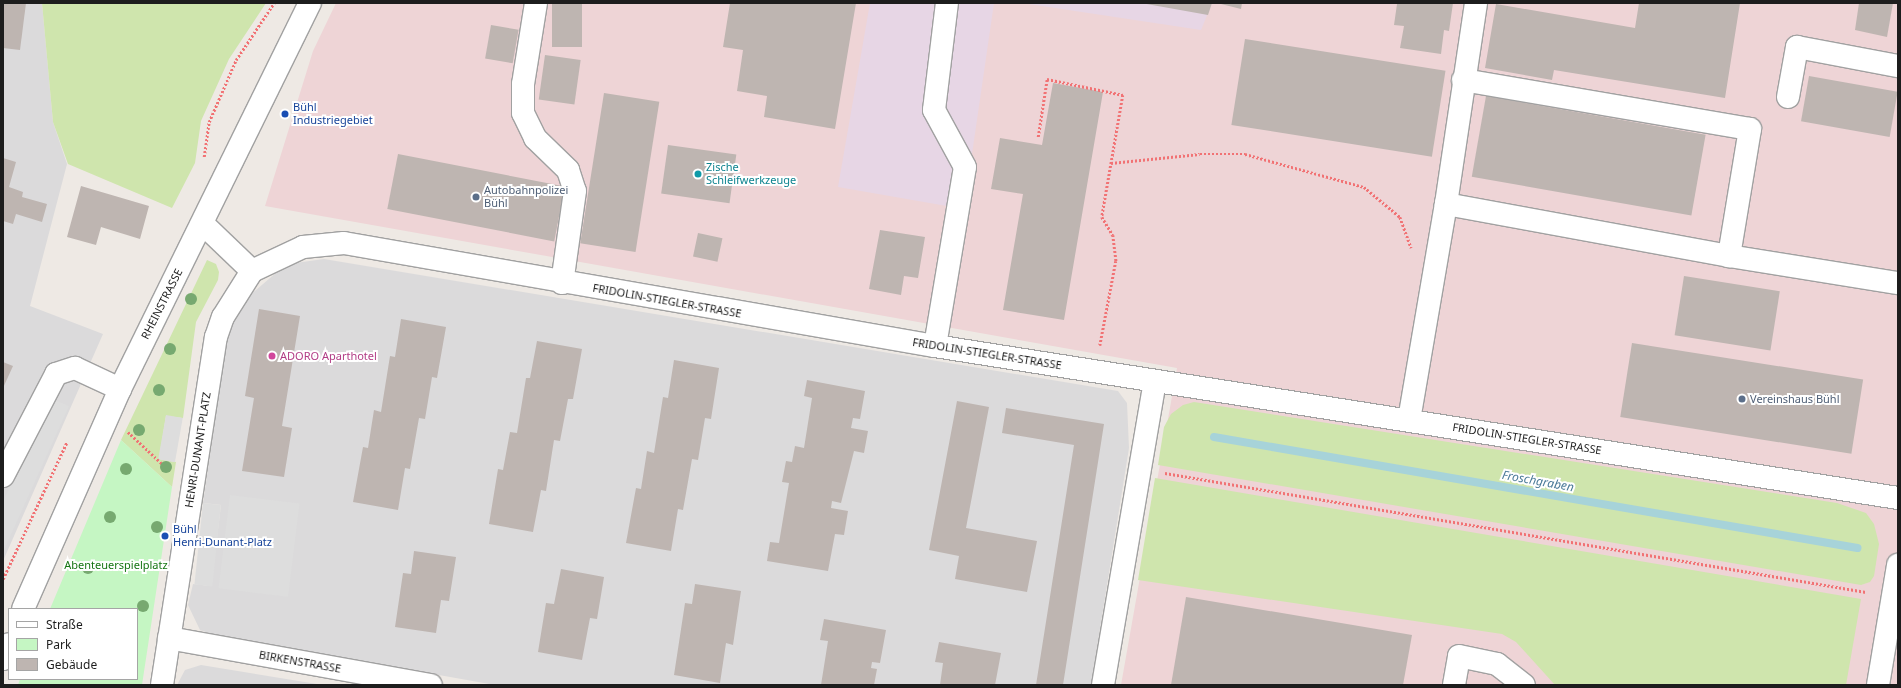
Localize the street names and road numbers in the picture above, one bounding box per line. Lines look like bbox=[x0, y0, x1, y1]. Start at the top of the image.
street label: RHEINSTRASSE bbox=[139, 267, 185, 341]
street label: FRIDOLIN-STIEGLER-STRASSE bbox=[592, 281, 742, 321]
street label: FRIDOLIN-STIEGLER-STRASSE bbox=[912, 336, 1062, 372]
street label: HENRI-DUNANT-PLATZ bbox=[182, 391, 214, 509]
street label: FRIDOLIN-STIEGLER-STRASSE bbox=[1452, 421, 1602, 457]
street label: BIRKENSTRASSE bbox=[258, 648, 342, 676]

